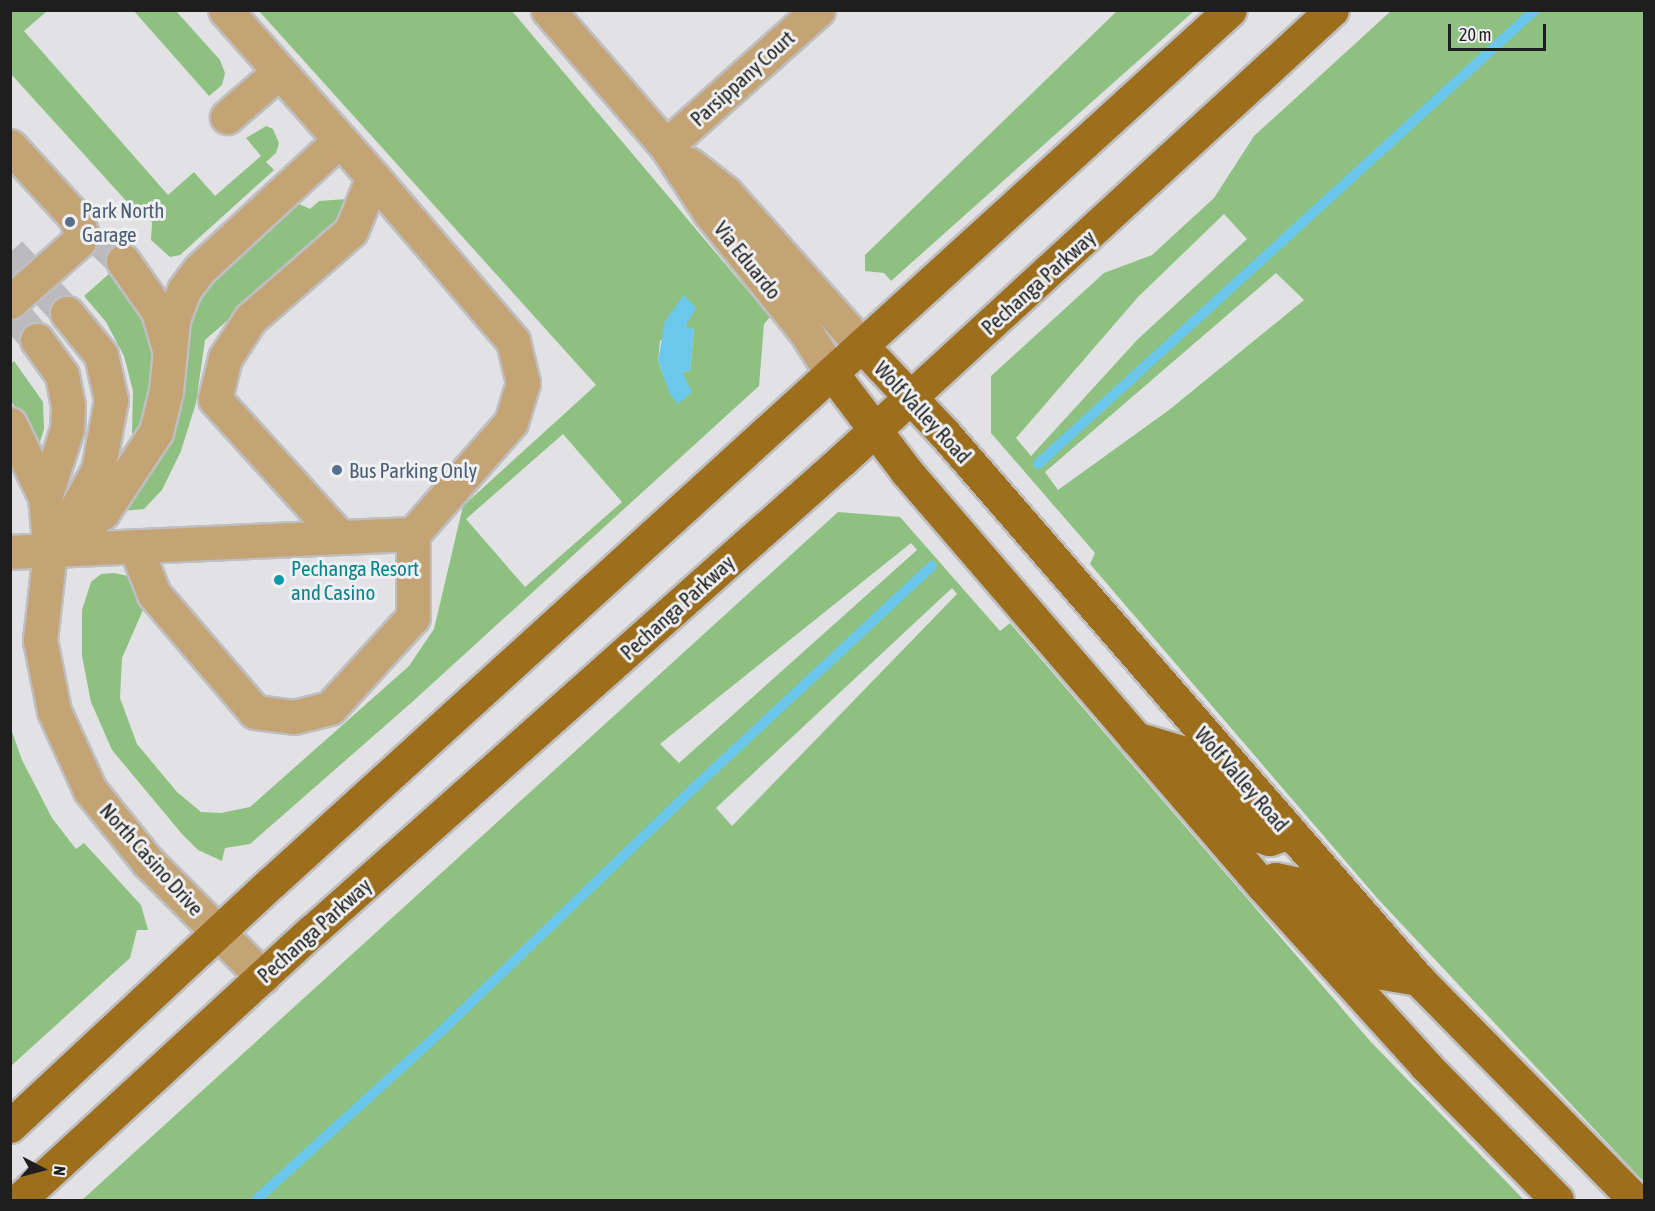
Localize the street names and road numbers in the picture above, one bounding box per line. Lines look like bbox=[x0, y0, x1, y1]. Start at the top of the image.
street label: Parsippany Court bbox=[685, 25, 799, 131]
street label: Via Eduardo bbox=[709, 216, 787, 304]
street label: Pechanga Parkway bbox=[976, 224, 1100, 340]
street label: Wolf Valley Road bbox=[869, 356, 977, 468]
street label: Pechanga Parkway bbox=[615, 549, 739, 665]
street label: Wolf Valley Road bbox=[1190, 722, 1294, 836]
street label: North Casino Drive bbox=[95, 798, 209, 920]
street label: Pechanga Parkway bbox=[252, 872, 376, 988]

